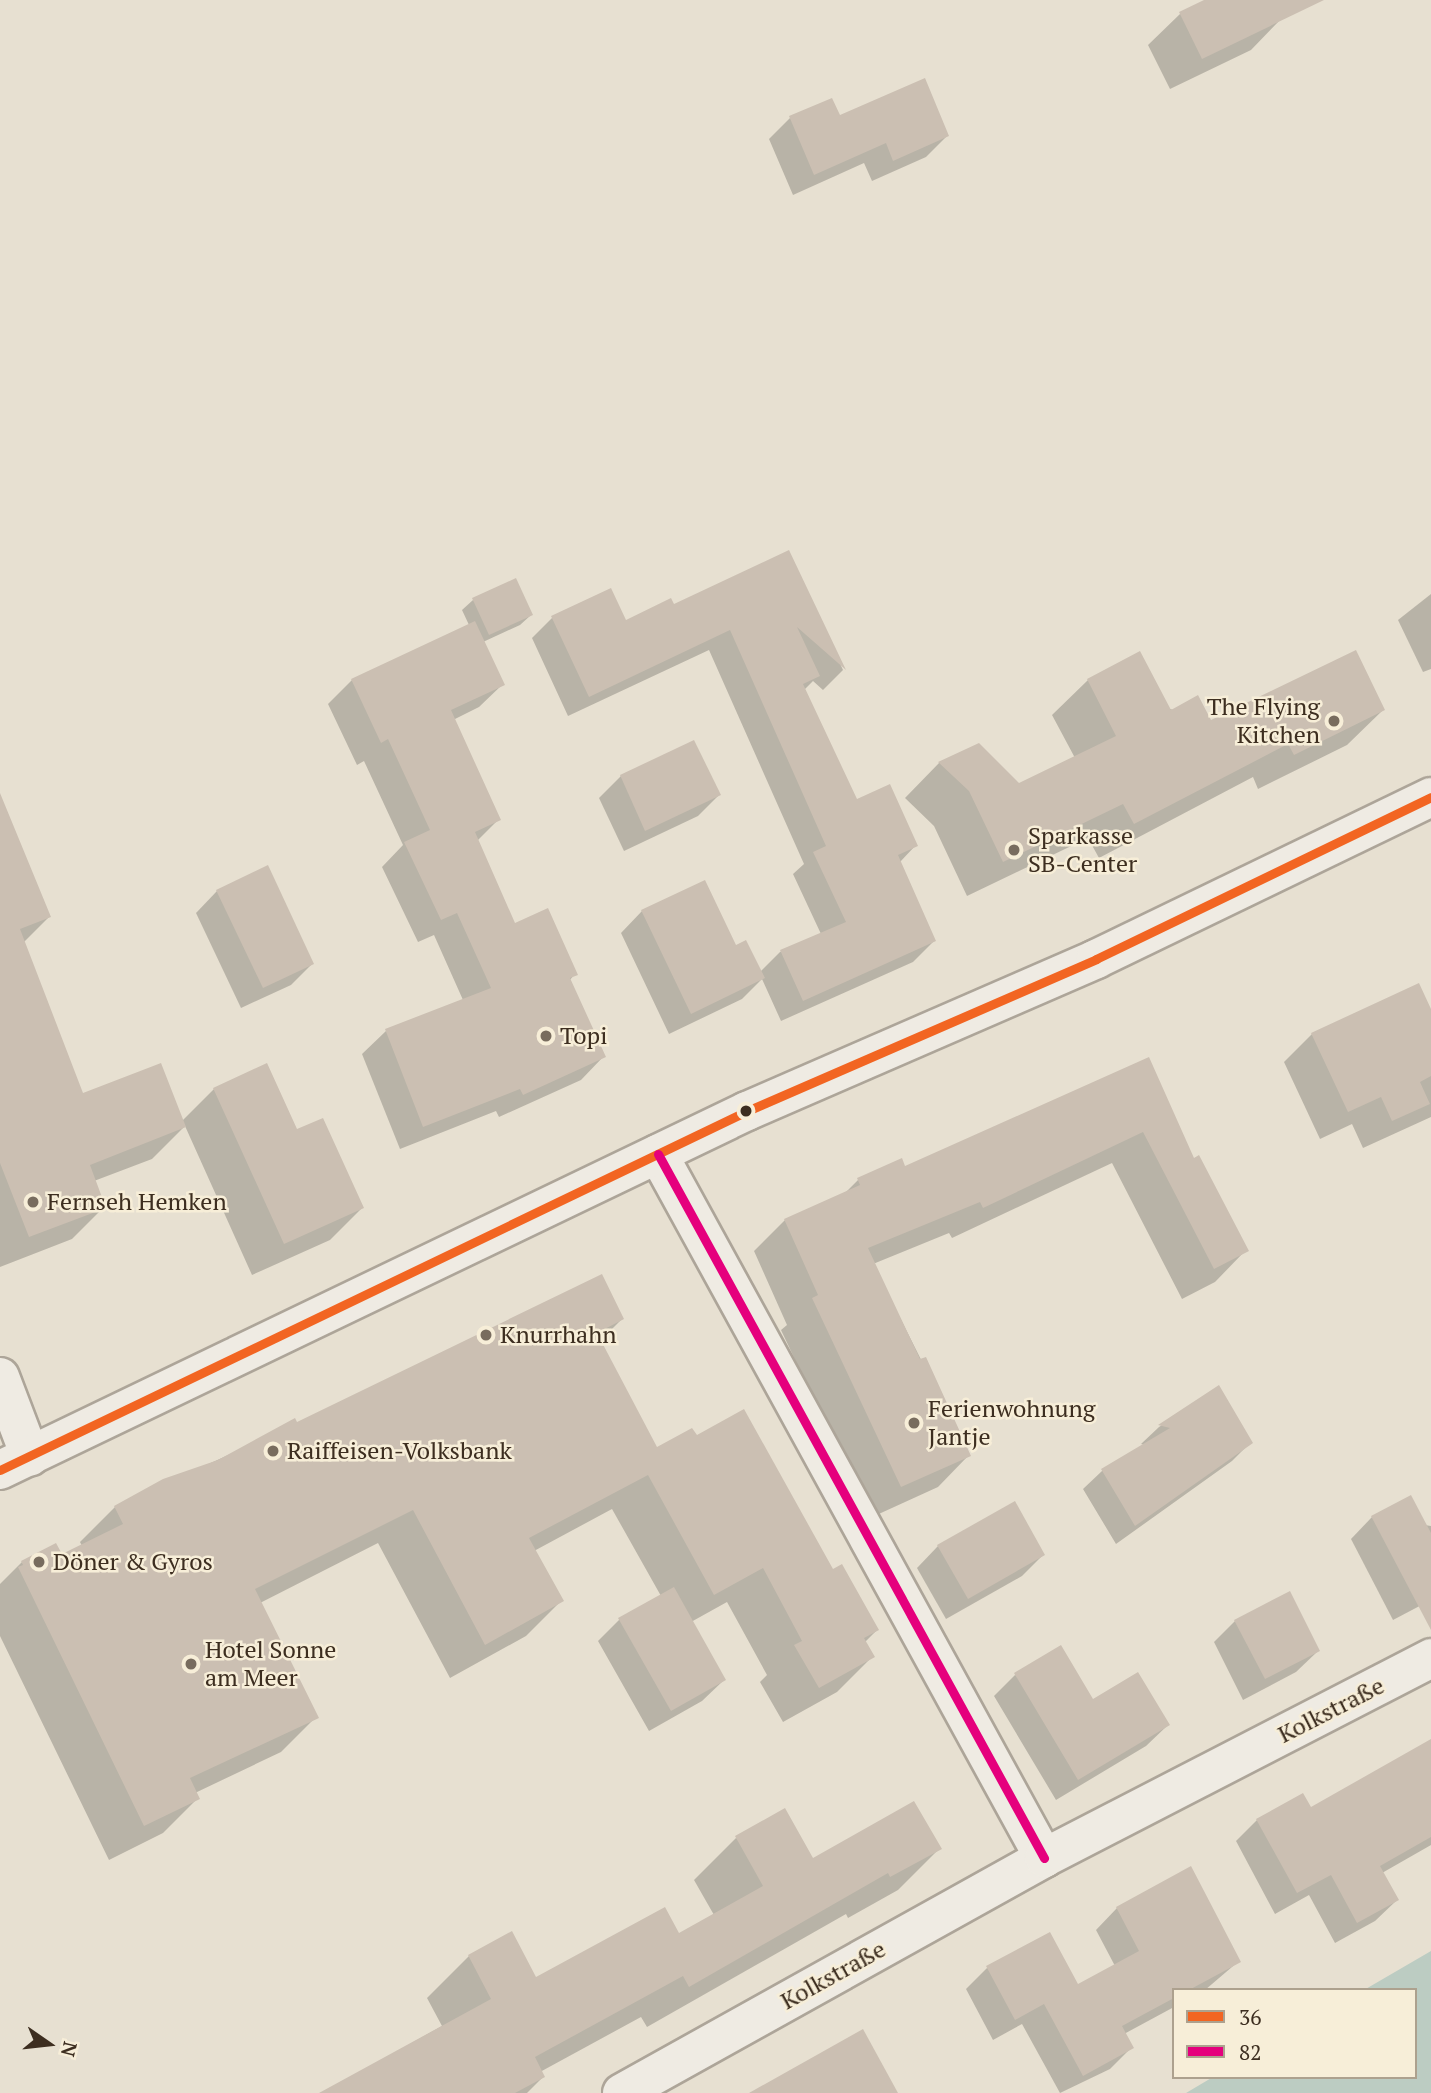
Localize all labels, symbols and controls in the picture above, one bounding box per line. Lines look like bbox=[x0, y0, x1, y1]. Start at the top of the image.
place label: The Flying Kitchen bbox=[1207, 693, 1320, 749]
marker: The Flying Kitchen bbox=[1326, 713, 1342, 729]
place label: Sparkasse SB-Center bbox=[1028, 822, 1137, 878]
marker: Sparkasse SB-Center bbox=[1006, 842, 1022, 858]
place label: Topi bbox=[560, 1022, 607, 1050]
marker: Topi bbox=[538, 1028, 554, 1044]
unlabelled marker bbox=[739, 1104, 753, 1118]
place label: Fernseh Hemken bbox=[47, 1188, 227, 1216]
marker: Fernseh Hemken bbox=[25, 1194, 41, 1210]
place label: Knurrhahn bbox=[500, 1321, 617, 1349]
marker: Knurrhahn bbox=[478, 1327, 494, 1343]
place label: Ferienwohnung Jantje bbox=[928, 1395, 1095, 1451]
marker: Ferienwohnung Jantje bbox=[906, 1415, 922, 1431]
place label: Raiffeisen-Volksbank bbox=[287, 1437, 512, 1465]
marker: Raiffeisen-Volksbank bbox=[265, 1443, 281, 1459]
place label: Döner & Gyros bbox=[53, 1548, 213, 1576]
marker: Döner & Gyros bbox=[31, 1554, 47, 1570]
place label: Hotel Sonne am Meer bbox=[205, 1636, 336, 1692]
marker: Hotel Sonne am Meer bbox=[183, 1656, 199, 1672]
street label: Kolkstraße bbox=[1273, 1671, 1389, 1749]
street label: Kolkstraße bbox=[776, 1934, 890, 2016]
legend bbox=[1172, 1988, 1417, 2079]
text: 36 bbox=[1239, 2003, 1261, 2031]
north arrow bbox=[14, 2009, 84, 2079]
text: 82 bbox=[1239, 2038, 1261, 2066]
text: N bbox=[56, 2039, 84, 2059]

